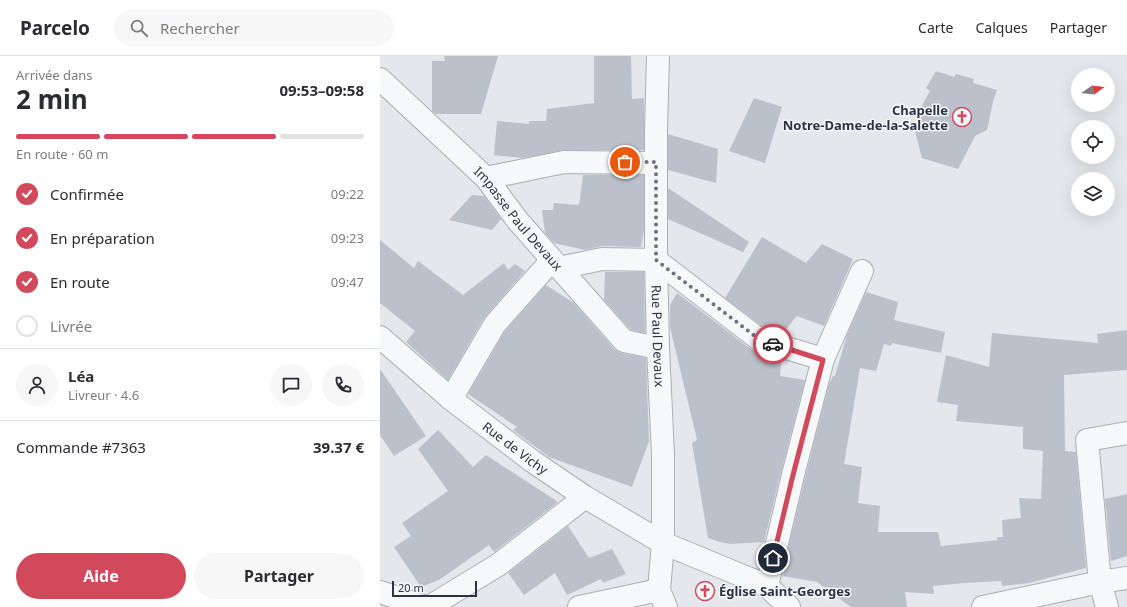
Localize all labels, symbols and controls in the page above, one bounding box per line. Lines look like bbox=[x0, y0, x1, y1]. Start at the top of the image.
search box bbox=[114, 10, 394, 46]
text: Parcelo bbox=[20, 15, 90, 41]
icon: search bbox=[128, 17, 150, 39]
text: Rechercher bbox=[160, 18, 240, 38]
text: Carte bbox=[918, 18, 954, 37]
text: Calques bbox=[976, 18, 1028, 37]
text: Partager bbox=[1050, 18, 1107, 37]
text: Arrivée dans bbox=[16, 66, 93, 84]
north arrow bbox=[1071, 68, 1115, 112]
map controls bbox=[1071, 68, 1115, 216]
text: 09:53–09:58 bbox=[279, 80, 364, 100]
text: 2 min bbox=[16, 81, 88, 117]
place label: Chapelle Notre-Dame-de-la-Salette bbox=[783, 101, 948, 134]
church icon: Chapelle Notre-Dame-de-la-Salette bbox=[951, 106, 973, 128]
button: locate bbox=[1071, 120, 1115, 164]
text: En route · 60 m bbox=[16, 145, 108, 163]
pin bbox=[608, 145, 642, 179]
icon: bag bbox=[614, 151, 636, 173]
street label: Impasse Paul Devaux bbox=[470, 162, 567, 275]
button: layers bbox=[1071, 172, 1115, 216]
icon: check bbox=[16, 183, 38, 205]
text: Confirmée bbox=[50, 184, 124, 204]
text: 09:22 bbox=[331, 185, 364, 203]
icon: check bbox=[16, 227, 38, 249]
text: En préparation bbox=[50, 228, 155, 248]
text: 09:23 bbox=[331, 229, 364, 247]
icon: check bbox=[16, 271, 38, 293]
text: En route bbox=[50, 272, 110, 292]
text: 09:47 bbox=[331, 273, 364, 291]
street label: Rue Paul Devaux bbox=[648, 285, 669, 388]
text: Livrée bbox=[50, 316, 92, 336]
courier bbox=[753, 324, 793, 364]
icon: car bbox=[762, 333, 784, 355]
button: person bbox=[16, 364, 58, 406]
button: chat bbox=[270, 364, 312, 406]
button: phone bbox=[322, 364, 364, 406]
text: Léa bbox=[68, 366, 94, 386]
text: Livreur · 4.6 bbox=[68, 386, 139, 404]
street label: Rue de Vichy bbox=[479, 417, 552, 479]
text: Commande #7363 bbox=[16, 437, 146, 457]
text: 39.37 € bbox=[313, 437, 364, 457]
pin bbox=[756, 541, 790, 575]
icon: home bbox=[762, 547, 784, 569]
button: Aide bbox=[16, 553, 186, 599]
button: Partager bbox=[194, 553, 364, 599]
scale bar bbox=[392, 579, 477, 598]
text: 20 m bbox=[398, 580, 424, 595]
church icon: Église Saint-Georges bbox=[694, 580, 716, 602]
place label: Église Saint-Georges bbox=[719, 582, 851, 600]

